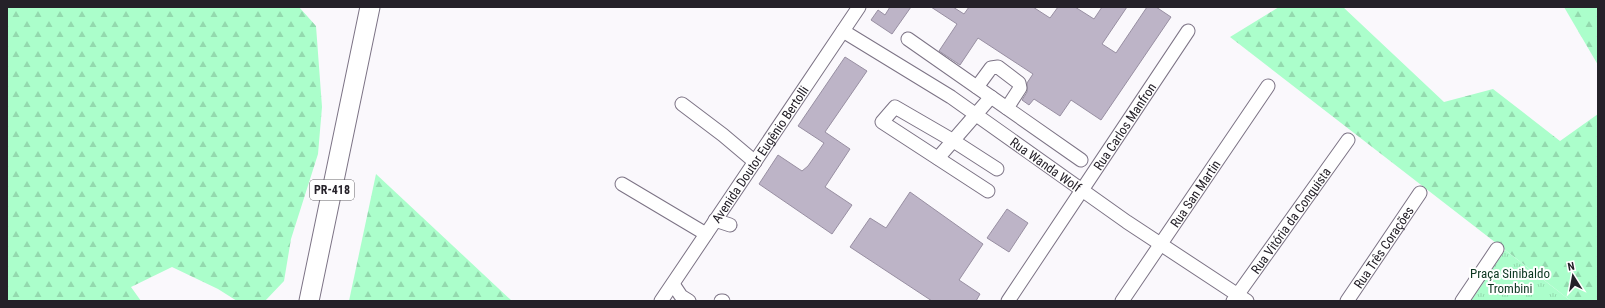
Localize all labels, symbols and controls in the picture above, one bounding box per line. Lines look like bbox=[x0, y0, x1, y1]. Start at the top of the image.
street label: Rua Carlos Manfron bbox=[1090, 80, 1159, 173]
street label: Avenida Doutor Eugênio Bertolli bbox=[708, 83, 811, 226]
street label: Rua Wanda Wolf bbox=[1007, 134, 1084, 195]
street label: Rua San Martin bbox=[1167, 157, 1223, 230]
street label: Rua Vitória da Conquista bbox=[1248, 164, 1334, 276]
road number: PR-418 bbox=[310, 180, 354, 200]
street label: Rua Três Corações bbox=[1350, 203, 1416, 291]
north arrow bbox=[1553, 256, 1593, 296]
text: N bbox=[1567, 260, 1576, 274]
park label: Praça Sinibaldo Trombini bbox=[1470, 266, 1550, 296]

